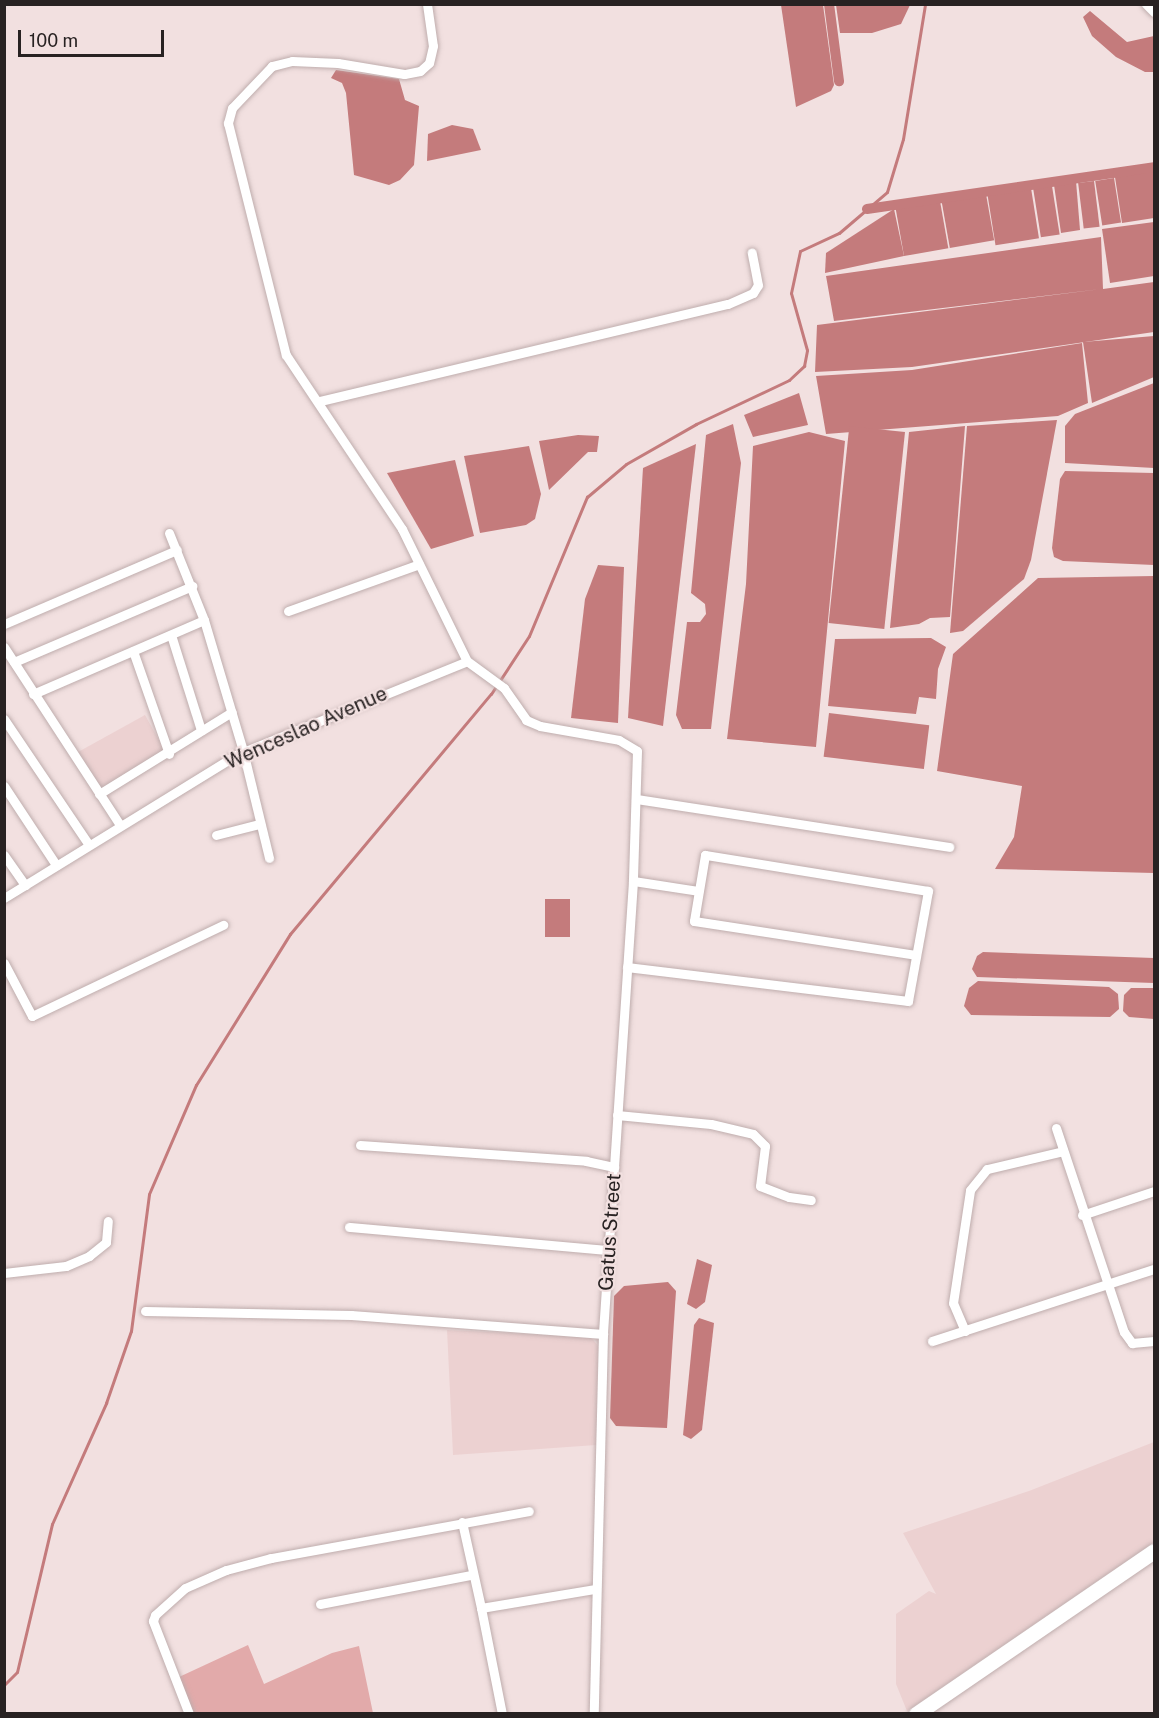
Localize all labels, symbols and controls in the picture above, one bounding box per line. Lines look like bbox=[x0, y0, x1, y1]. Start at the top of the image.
scale bar bbox=[21, 18, 166, 56]
text: 100 m bbox=[29, 30, 78, 51]
street label: Wenceslao Avenue bbox=[221, 681, 391, 775]
street label: Gatus Street bbox=[594, 1172, 626, 1292]

